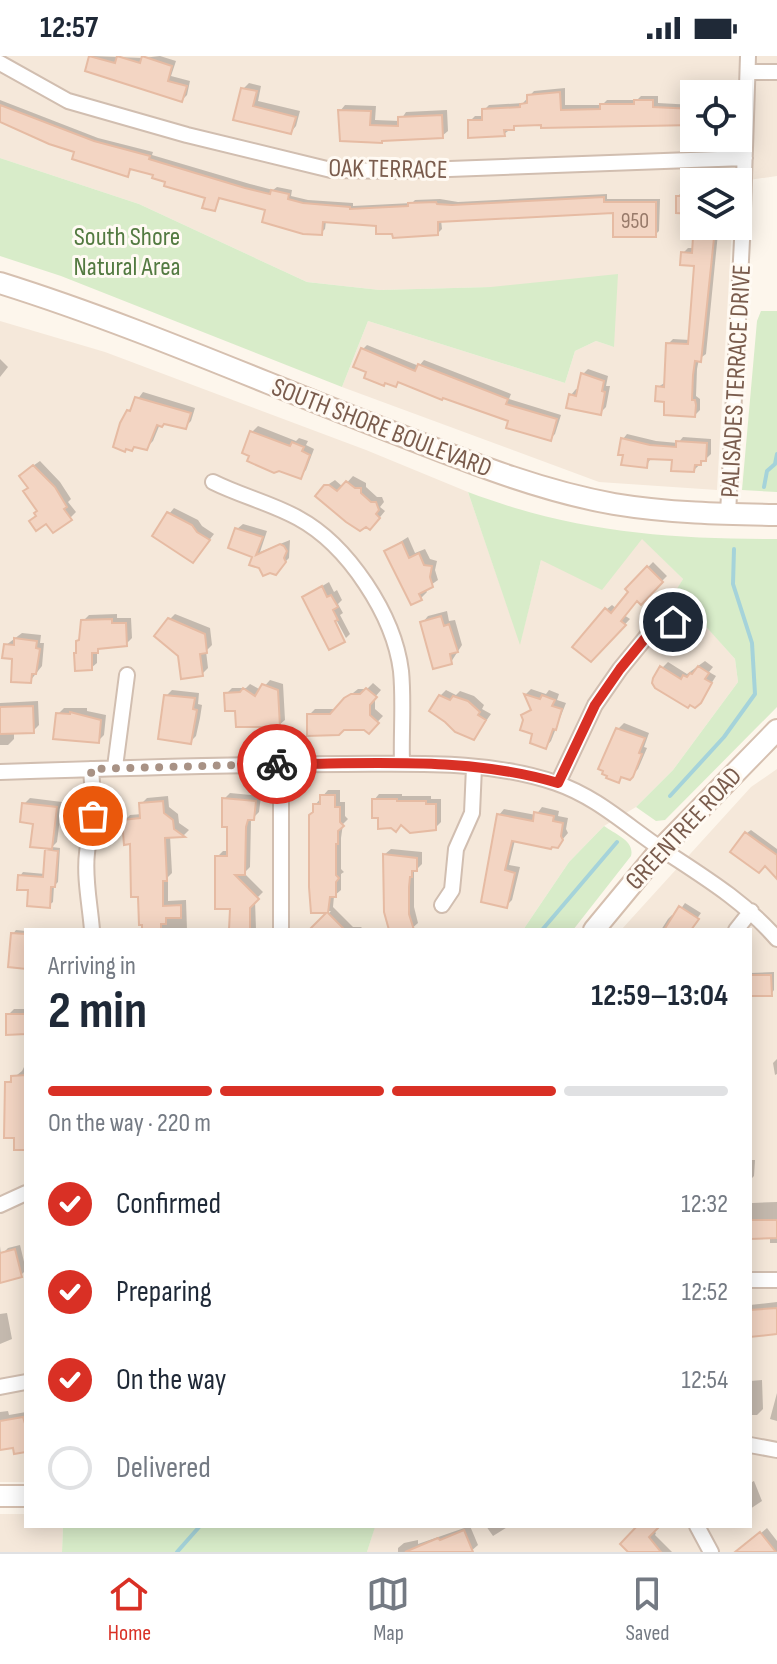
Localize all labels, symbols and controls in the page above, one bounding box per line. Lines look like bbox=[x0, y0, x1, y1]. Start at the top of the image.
text: 12:57 bbox=[40, 10, 98, 46]
map controls bbox=[680, 80, 752, 240]
button: locate bbox=[680, 80, 752, 152]
street label: OAK TERRACE bbox=[328, 153, 448, 186]
button: layers bbox=[680, 168, 752, 240]
house number: 950 bbox=[621, 208, 649, 235]
park label: South Shore Natural Area bbox=[73, 222, 181, 283]
street label: PALISADES TERRACE DRIVE bbox=[715, 264, 758, 498]
street label: SOUTH SHORE BOULEVARD bbox=[267, 372, 496, 485]
pin bbox=[639, 588, 707, 656]
icon: home bbox=[651, 600, 695, 644]
courier bbox=[237, 724, 317, 804]
icon: bike bbox=[255, 742, 299, 786]
street label: GREENTREE ROAD bbox=[619, 761, 749, 897]
pin bbox=[59, 782, 127, 850]
icon: bag bbox=[71, 794, 115, 838]
text: Arriving in bbox=[48, 951, 136, 982]
text: 12:59–13:04 bbox=[591, 978, 728, 1014]
text: 2 min bbox=[48, 980, 147, 1043]
text: On the way · 220 m bbox=[48, 1108, 211, 1139]
icon: check bbox=[48, 1182, 92, 1226]
text: Confirmed bbox=[116, 1186, 221, 1222]
text: 12:32 bbox=[681, 1189, 728, 1220]
icon: check bbox=[48, 1270, 92, 1314]
text: Preparing bbox=[116, 1274, 212, 1310]
text: 12:52 bbox=[682, 1277, 728, 1308]
icon: check bbox=[48, 1358, 92, 1402]
text: On the way bbox=[116, 1362, 226, 1398]
text: 12:54 bbox=[682, 1365, 728, 1396]
text: Delivered bbox=[116, 1450, 211, 1486]
tab: Home bbox=[107, 1572, 151, 1647]
tab: Map bbox=[366, 1572, 410, 1647]
tab: Saved bbox=[625, 1572, 670, 1647]

